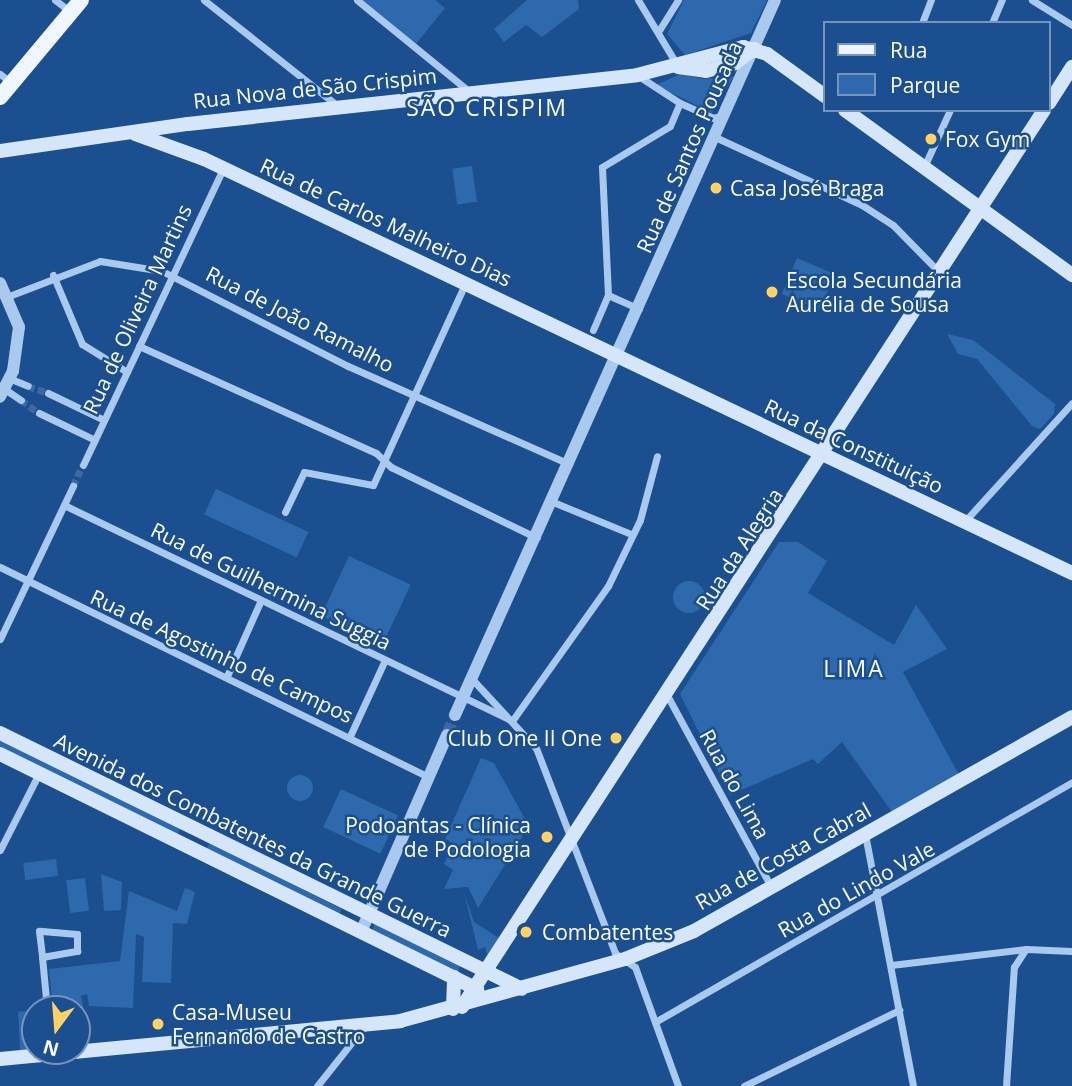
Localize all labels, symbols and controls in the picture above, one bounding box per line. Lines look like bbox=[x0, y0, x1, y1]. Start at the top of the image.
legend bbox=[824, 21, 1051, 112]
text: Rua bbox=[890, 36, 928, 64]
street label: Rua de Santos Pousada bbox=[631, 37, 747, 257]
street label: Rua Nova de São Crispim bbox=[192, 63, 438, 113]
text: Parque bbox=[890, 71, 960, 99]
district label: SÃO CRISPIM bbox=[408, 93, 566, 121]
place label: Fox Gym bbox=[945, 126, 1030, 152]
marker: Fox Gym bbox=[923, 131, 939, 147]
street label: Rua de Carlos Malheiro Dias bbox=[256, 153, 516, 291]
place label: Casa José Braga bbox=[730, 175, 884, 201]
marker: Casa José Braga bbox=[708, 180, 724, 196]
street label: Rua de Oliveira Martins bbox=[77, 200, 197, 418]
street label: Rua de João Ramalho bbox=[202, 261, 398, 377]
place label: Escola Secundária Aurélia de Sousa bbox=[786, 267, 962, 317]
marker: Escola Secundária Aurélia de Sousa bbox=[764, 284, 780, 300]
street label: Rua da Constituição bbox=[761, 393, 947, 499]
street label: Rua da Alegria bbox=[690, 483, 788, 615]
street label: Rua de Guilhermina Suggia bbox=[147, 517, 395, 655]
street label: Rua de Agostinho de Campos bbox=[87, 584, 357, 728]
district label: LIMA bbox=[824, 654, 884, 682]
place label: Club One II One bbox=[448, 725, 602, 751]
street label: Rua do Lima bbox=[695, 725, 775, 843]
street label: Avenida dos Combatentes da Grande Guerra bbox=[50, 728, 456, 942]
marker: Club One II One bbox=[608, 730, 624, 746]
street label: Rua de Costa Cabral bbox=[691, 797, 875, 915]
place label: Podoantas - Clínica de Podologia bbox=[345, 812, 531, 862]
marker: Podoantas - Clínica de Podologia bbox=[537, 827, 557, 847]
street label: Rua do Lindo Vale bbox=[773, 835, 939, 943]
place label: Combatentes bbox=[542, 919, 673, 945]
marker: Combatentes bbox=[516, 922, 536, 942]
north arrow bbox=[21, 995, 91, 1065]
place label: Casa-Museu Fernando de Castro bbox=[172, 999, 365, 1049]
marker: Casa-Museu Fernando de Castro bbox=[150, 1016, 166, 1032]
text: N bbox=[40, 1034, 62, 1063]

